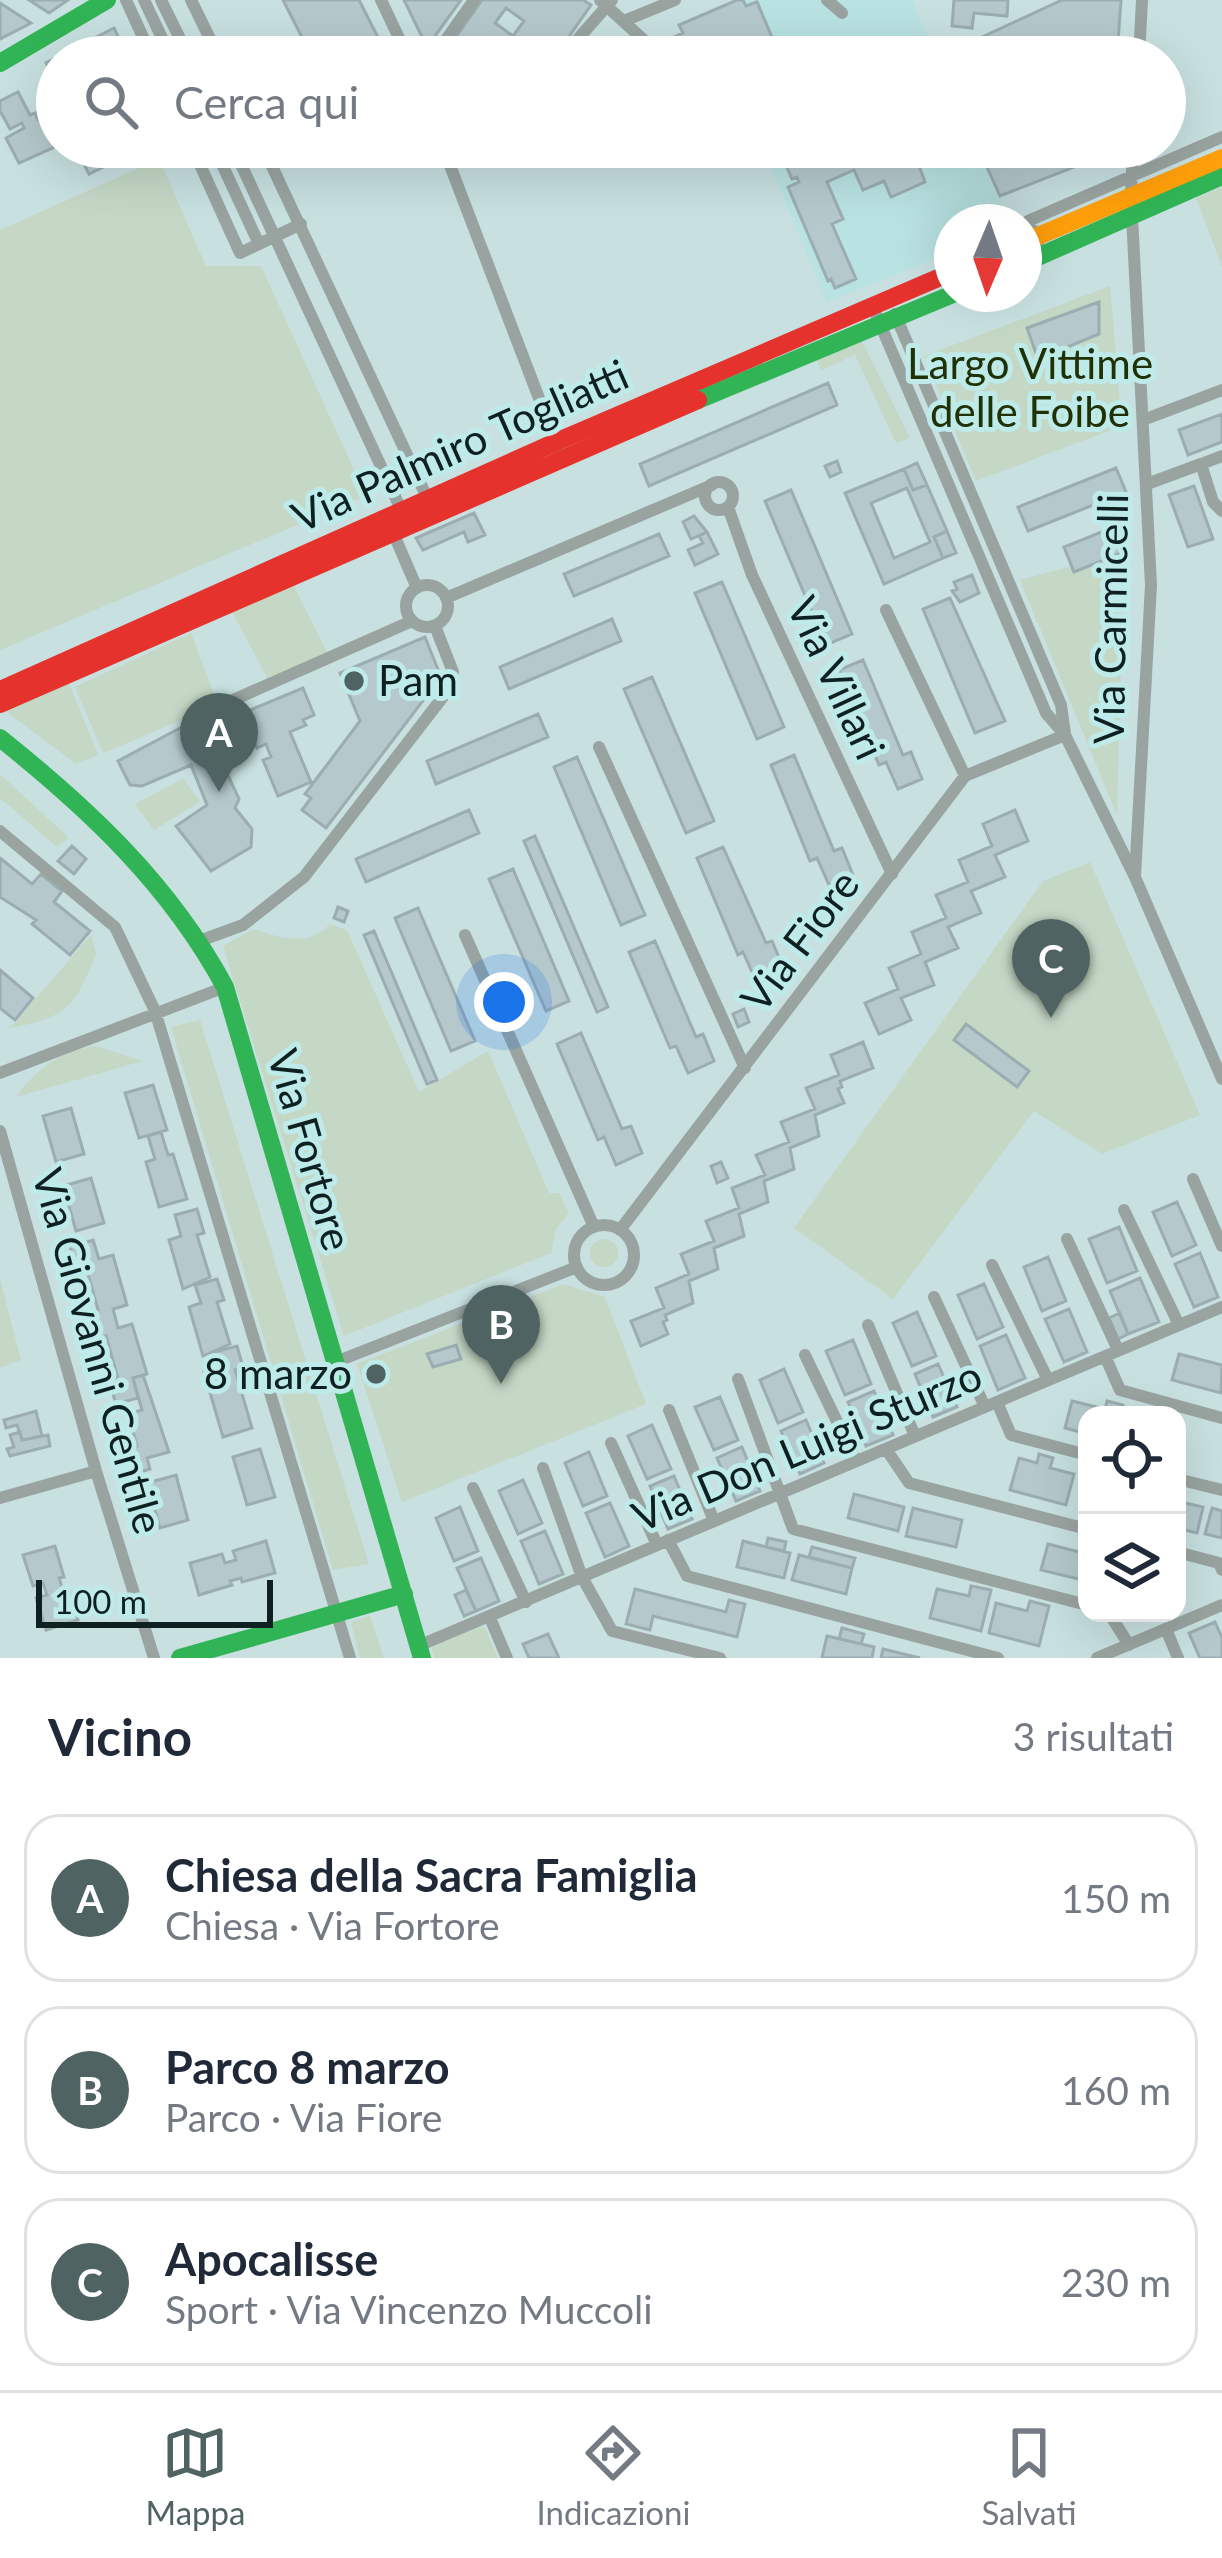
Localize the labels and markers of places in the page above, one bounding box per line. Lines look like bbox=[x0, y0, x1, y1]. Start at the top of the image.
place label: Pam bbox=[378, 655, 458, 705]
marker: Pam bbox=[341, 668, 367, 694]
pin: A bbox=[180, 693, 258, 792]
pin: C bbox=[1012, 919, 1090, 1018]
pin: B bbox=[462, 1285, 540, 1384]
place label: 8 marzo bbox=[204, 1348, 352, 1398]
marker: 8 marzo bbox=[363, 1361, 389, 1387]

